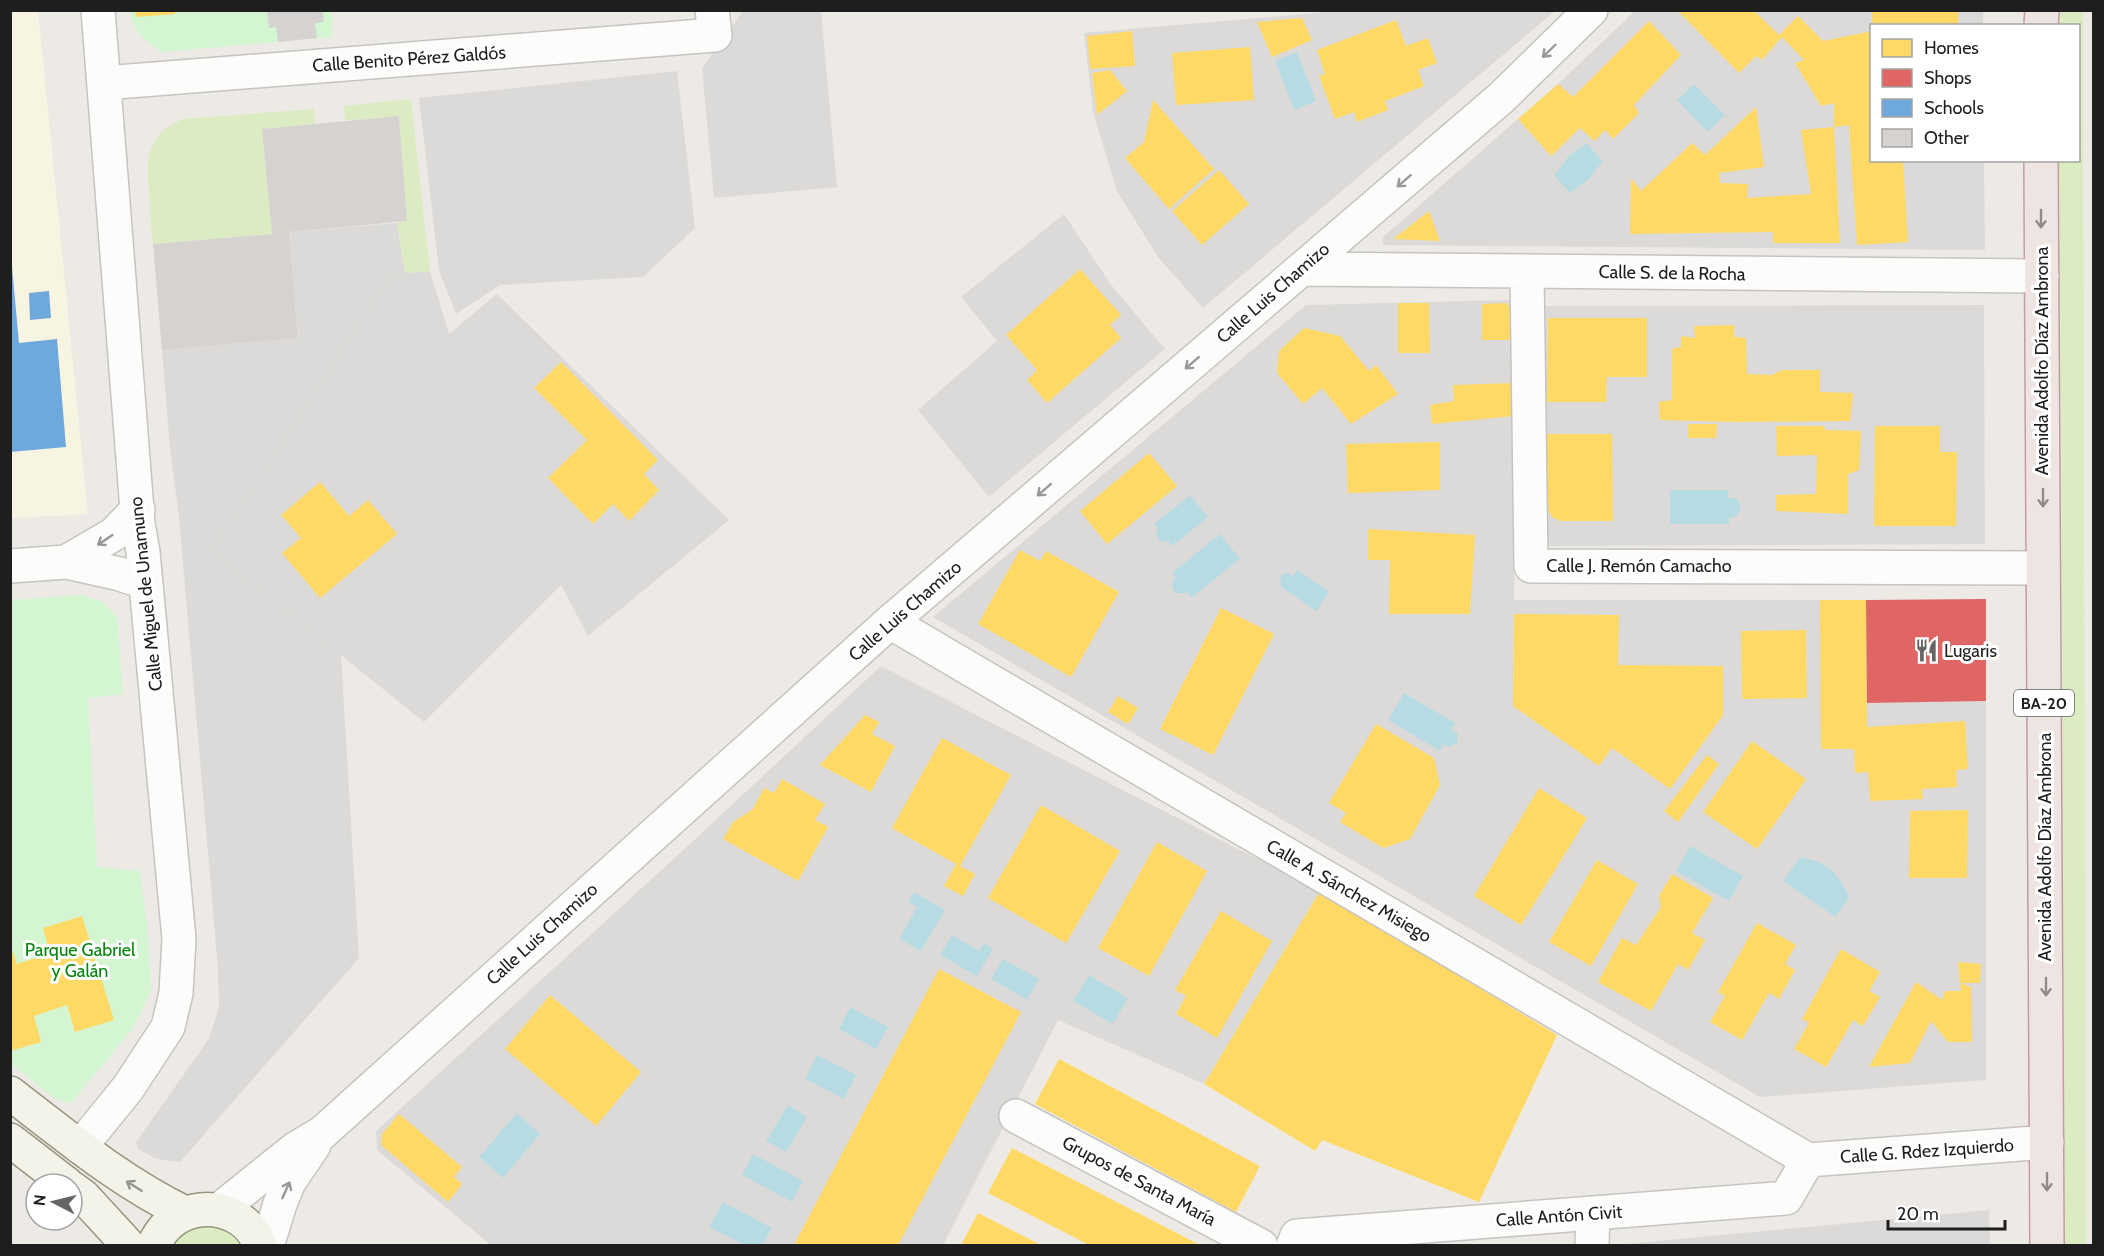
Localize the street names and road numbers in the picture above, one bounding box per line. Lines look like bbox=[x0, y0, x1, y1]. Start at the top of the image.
street label: Calle Benito Pérez Galdós bbox=[312, 41, 506, 77]
street label: Calle Luis Chamizo bbox=[1212, 238, 1334, 348]
street label: Avenida Adolfo Díaz Ambrona bbox=[2031, 246, 2053, 475]
street label: Calle S. de la Rocha bbox=[1598, 261, 1746, 285]
street label: Calle Miguel de Unamuno bbox=[125, 496, 167, 692]
street label: Calle J. Remón Camacho bbox=[1546, 555, 1732, 577]
street label: Calle Luis Chamizo bbox=[844, 556, 966, 666]
road number: BA-20 bbox=[2014, 690, 2074, 716]
street label: Avenida Adolfo Díaz Ambrona bbox=[2034, 732, 2056, 961]
street label: Calle A. Sánchez Misiego bbox=[1263, 835, 1435, 947]
street label: Calle Luis Chamizo bbox=[482, 878, 602, 990]
street label: Grupos de Santa María bbox=[1058, 1131, 1220, 1231]
street label: Calle G. Rdez Izquierdo bbox=[1839, 1134, 2015, 1168]
street label: Calle Antón Civit bbox=[1495, 1201, 1623, 1231]

